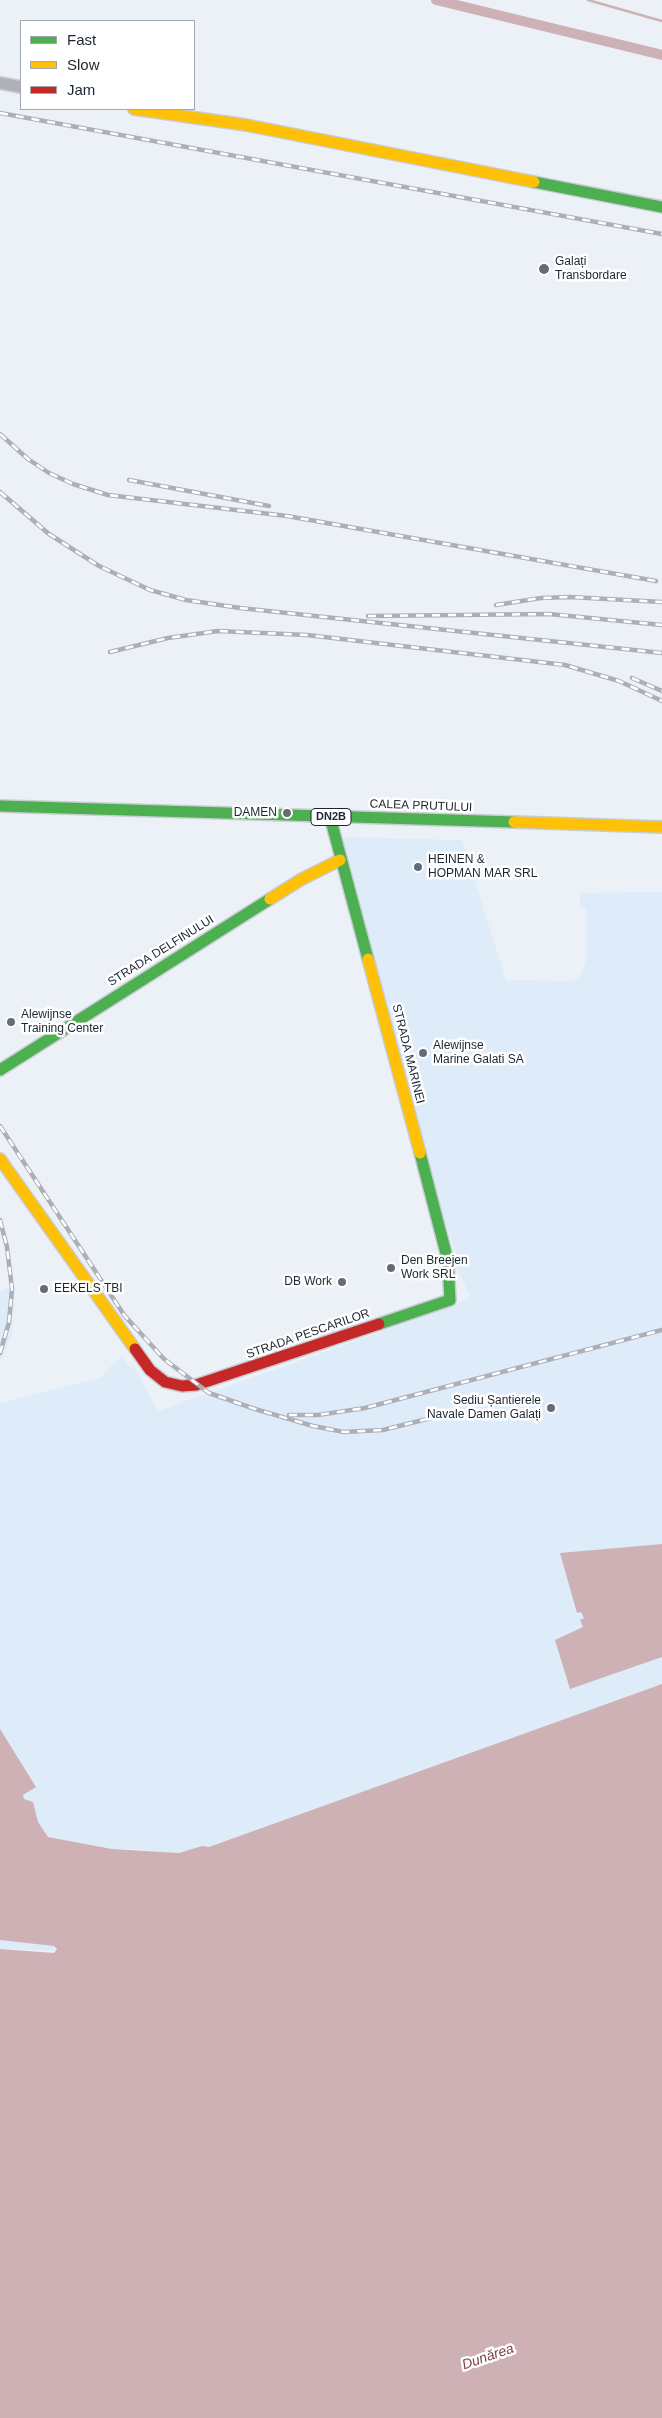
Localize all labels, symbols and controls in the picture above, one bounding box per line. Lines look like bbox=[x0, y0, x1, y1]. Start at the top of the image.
legend bbox=[20, 20, 195, 110]
text: Fast bbox=[67, 31, 96, 48]
text: Slow bbox=[67, 56, 100, 73]
text: Jam bbox=[67, 81, 95, 98]
place label: Galați Transbordare bbox=[555, 255, 627, 283]
marker: Galați Transbordare bbox=[537, 262, 551, 276]
street label: CALEA PRUTULUI bbox=[369, 797, 473, 815]
place label: DAMEN bbox=[234, 806, 277, 820]
marker: DAMEN bbox=[281, 807, 293, 819]
road number: DN2B bbox=[311, 809, 351, 826]
place label: HEINEN & HOPMAN MAR SRL bbox=[428, 853, 537, 881]
marker: HEINEN & HOPMAN MAR SRL bbox=[412, 861, 424, 873]
street label: STRADA DELFINULUI bbox=[105, 913, 217, 989]
street label: STRADA MARINEI bbox=[389, 1003, 427, 1105]
place label: Alewijnse Training Center bbox=[21, 1008, 103, 1036]
marker: Alewijnse Training Center bbox=[5, 1016, 17, 1028]
place label: Alewijnse Marine Galati SA bbox=[433, 1039, 524, 1067]
marker: Alewijnse Marine Galati SA bbox=[417, 1047, 429, 1059]
place label: Den Breejen Work SRL bbox=[401, 1254, 468, 1282]
marker: Den Breejen Work SRL bbox=[385, 1262, 397, 1274]
place label: DB Work bbox=[284, 1275, 332, 1289]
marker: DB Work bbox=[336, 1276, 348, 1288]
place label: EEKELS TBI bbox=[54, 1282, 123, 1296]
marker: EEKELS TBI bbox=[38, 1283, 50, 1295]
street label: STRADA PESCARILOR bbox=[244, 1306, 372, 1362]
place label: Sediu Șantierele Navale Damen Galați bbox=[427, 1394, 541, 1422]
marker: Sediu Șantierele Navale Damen Galați bbox=[545, 1402, 557, 1414]
water label: Dunărea bbox=[460, 2340, 516, 2374]

